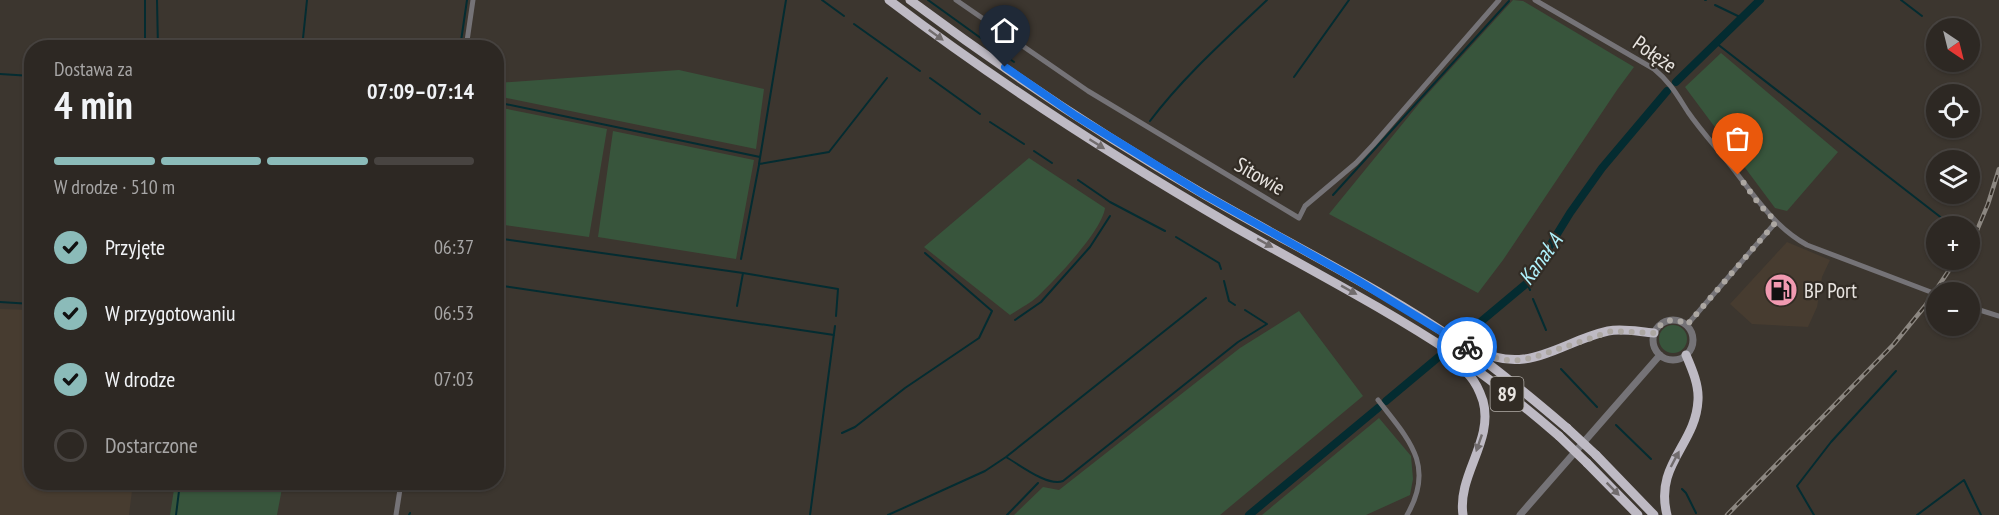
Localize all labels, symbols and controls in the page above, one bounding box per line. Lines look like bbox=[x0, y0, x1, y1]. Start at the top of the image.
pin bbox=[979, 5, 1030, 67]
icon: home bbox=[988, 14, 1021, 47]
north arrow bbox=[1926, 18, 1980, 72]
map controls bbox=[1926, 18, 1980, 336]
one-way arrow bbox=[927, 29, 943, 41]
street label: Połęże bbox=[1628, 29, 1682, 79]
text: Dostawa za bbox=[54, 56, 133, 82]
text: 07:09–07:14 bbox=[367, 77, 474, 105]
text: 4 min bbox=[54, 79, 133, 130]
button: locate bbox=[1926, 84, 1980, 138]
pin bbox=[1712, 113, 1763, 175]
icon: bag bbox=[1721, 122, 1754, 155]
one-way arrow bbox=[1089, 138, 1105, 149]
button: layers bbox=[1926, 150, 1980, 204]
street label: Sitowie bbox=[1230, 151, 1290, 201]
text: W drodze · 510 m bbox=[54, 174, 175, 200]
button: + bbox=[1926, 216, 1980, 270]
water label: Kanał A bbox=[1512, 227, 1569, 290]
icon: check bbox=[54, 231, 87, 264]
text: Przyjęte bbox=[105, 233, 165, 261]
text: 06:37 bbox=[434, 234, 474, 260]
one-way arrow bbox=[1257, 238, 1273, 249]
fuel station icon: BP Port bbox=[1763, 272, 1799, 308]
place label: BP Port bbox=[1804, 277, 1857, 304]
button: − bbox=[1926, 282, 1980, 336]
one-way arrow bbox=[1341, 285, 1357, 296]
icon: check bbox=[54, 297, 87, 330]
text: W przygotowaniu bbox=[105, 299, 236, 327]
text: 06:53 bbox=[434, 300, 474, 326]
courier bbox=[1437, 317, 1497, 377]
icon: bike bbox=[1451, 331, 1484, 364]
icon: check bbox=[54, 363, 87, 396]
text: W drodze bbox=[105, 365, 175, 393]
text: 07:03 bbox=[434, 366, 474, 392]
road number: 89 bbox=[1490, 377, 1524, 411]
text: Dostarczone bbox=[105, 431, 198, 459]
one-way arrow bbox=[1474, 435, 1484, 453]
one-way arrow bbox=[1669, 450, 1679, 468]
one-way arrow bbox=[1606, 481, 1620, 496]

